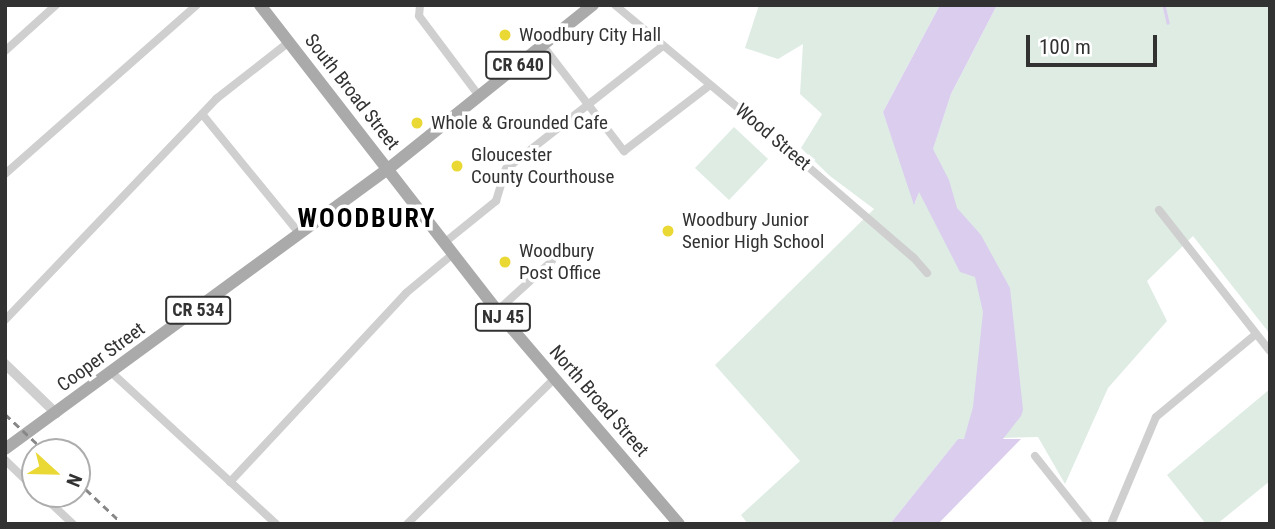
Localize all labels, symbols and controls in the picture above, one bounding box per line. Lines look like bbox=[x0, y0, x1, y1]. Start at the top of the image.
scale bar bbox=[1030, 21, 1161, 65]
place label: Woodbury City Hall bbox=[519, 24, 661, 46]
marker: Woodbury City Hall bbox=[497, 27, 513, 43]
street label: South Broad Street bbox=[300, 30, 404, 154]
text: 100 m bbox=[1039, 35, 1091, 59]
road number: CR 640 bbox=[485, 51, 551, 80]
street label: Wood Street bbox=[731, 99, 815, 175]
place label: Whole & Grounded Cafe bbox=[431, 112, 608, 134]
marker: Whole & Grounded Cafe bbox=[409, 115, 425, 131]
place label: Gloucester County Courthouse bbox=[471, 144, 614, 188]
marker: Gloucester County Courthouse bbox=[449, 158, 465, 174]
district label: WOODBURY bbox=[299, 203, 435, 235]
place label: Woodbury Junior Senior High School bbox=[682, 209, 824, 253]
marker: Woodbury Junior Senior High School bbox=[660, 223, 676, 239]
place label: Woodbury Post Office bbox=[519, 240, 601, 284]
marker: Woodbury Post Office bbox=[497, 254, 513, 270]
road number: CR 534 bbox=[165, 296, 231, 324]
road number: NJ 45 bbox=[473, 302, 533, 332]
street label: Cooper Street bbox=[53, 318, 149, 396]
street label: North Broad Street bbox=[545, 341, 653, 461]
north arrow bbox=[21, 438, 91, 508]
text: N bbox=[61, 471, 87, 490]

